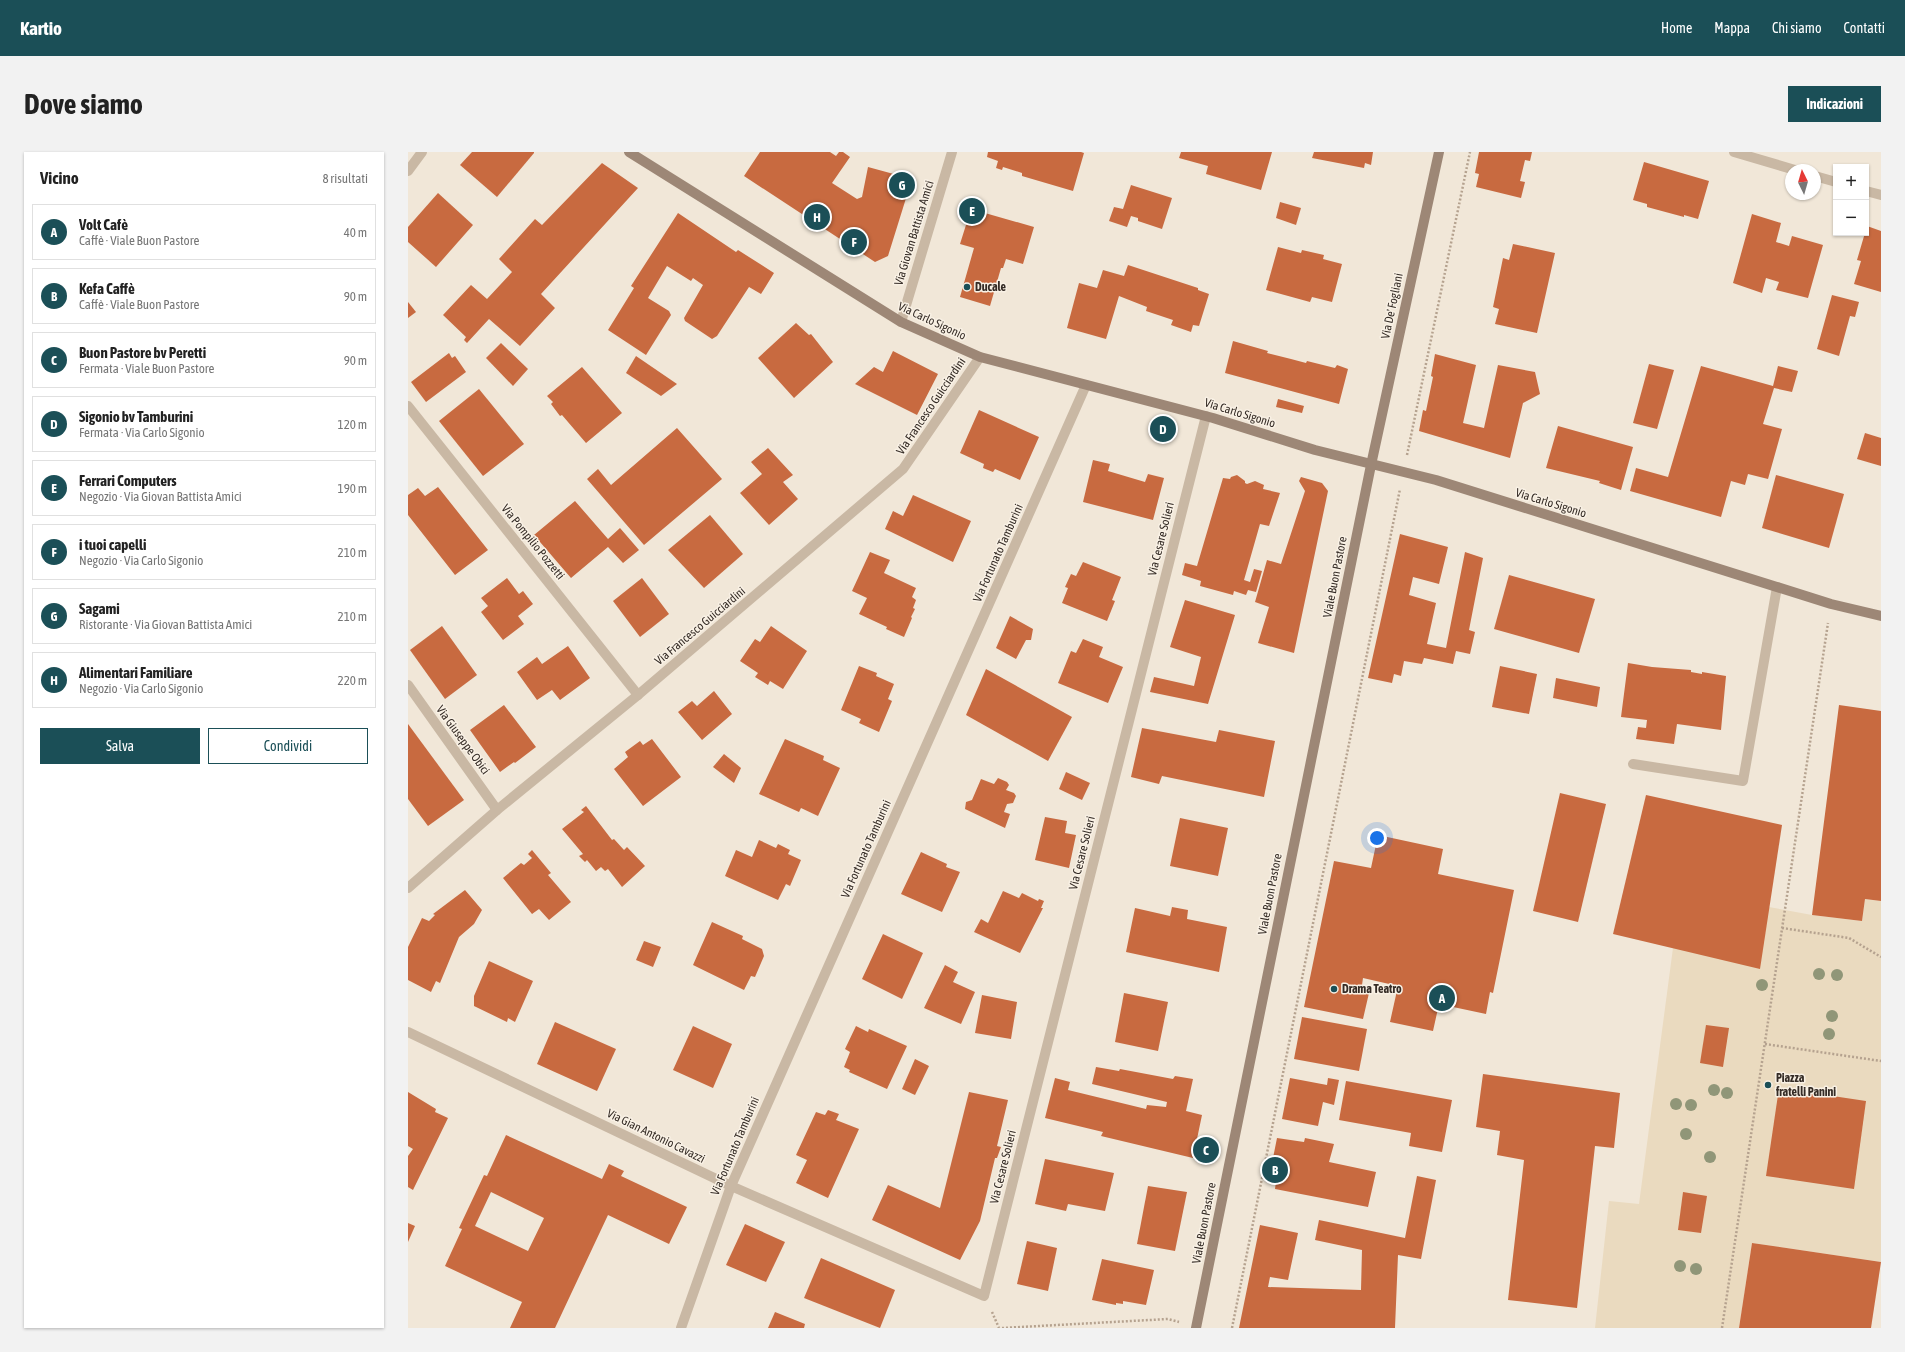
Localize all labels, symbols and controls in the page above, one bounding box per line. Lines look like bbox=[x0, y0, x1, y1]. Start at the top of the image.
text: Kartio bbox=[20, 17, 62, 39]
text: Home bbox=[1661, 20, 1692, 36]
text: Mappa bbox=[1714, 20, 1750, 36]
text: Chi siamo bbox=[1772, 20, 1822, 36]
text: Contatti bbox=[1844, 20, 1885, 36]
button: Indicazioni bbox=[1788, 86, 1881, 122]
text: Dove siamo bbox=[24, 88, 143, 120]
north arrow bbox=[1785, 164, 1821, 200]
map controls bbox=[1833, 164, 1869, 236]
button: + bbox=[1833, 164, 1869, 200]
text: Vicino bbox=[40, 168, 79, 188]
pin: G bbox=[889, 170, 915, 200]
text: 8 risultati bbox=[322, 171, 368, 186]
street label: Via Giovan Battista Amici bbox=[891, 179, 937, 287]
pin: E bbox=[959, 196, 985, 226]
button: − bbox=[1833, 200, 1869, 236]
pin: H bbox=[804, 202, 830, 232]
text: Volt Cafè bbox=[79, 216, 128, 233]
text: A bbox=[51, 225, 57, 240]
text: 40 m bbox=[344, 225, 367, 240]
pin: F bbox=[841, 227, 867, 257]
text: Caffè · Viale Buon Pastore bbox=[79, 233, 199, 248]
street label: Via De' Fogliani bbox=[1378, 272, 1406, 340]
text: Kefa Caffè bbox=[79, 280, 135, 297]
place label: Ducale bbox=[975, 280, 1007, 294]
marker: Ducale bbox=[962, 282, 972, 292]
text: B bbox=[51, 289, 57, 304]
text: 90 m bbox=[344, 289, 367, 304]
text: Caffè · Viale Buon Pastore bbox=[79, 297, 199, 312]
street label: Via Carlo Sigonio bbox=[896, 299, 969, 343]
text: Buon Pastore bv Peretti bbox=[79, 344, 206, 361]
text: C bbox=[51, 353, 57, 368]
text: 90 m bbox=[344, 353, 367, 368]
street label: Via Francesco Guicciardini bbox=[893, 355, 969, 457]
text: Fermata · Viale Buon Pastore bbox=[79, 361, 215, 376]
street label: Via Carlo Sigonio bbox=[1203, 396, 1277, 431]
text: Sigonio bv Tamburini bbox=[79, 408, 193, 425]
pin: D bbox=[1150, 414, 1176, 444]
text: D bbox=[50, 417, 58, 432]
text: 120 m bbox=[338, 417, 367, 432]
text: Fermata · Via Carlo Sigonio bbox=[79, 425, 205, 440]
text: Ferrari Computers bbox=[79, 472, 177, 489]
text: E bbox=[51, 481, 57, 496]
text: 190 m bbox=[338, 481, 367, 496]
street label: Via Carlo Sigonio bbox=[1514, 486, 1588, 521]
text: Negozio · Via Giovan Battista Amici bbox=[79, 489, 242, 504]
street label: Via Cesare Solieri bbox=[1145, 501, 1177, 577]
street label: Via Pompilio Pozzetti bbox=[498, 502, 568, 582]
street label: Via Fortunato Tamburini bbox=[970, 502, 1026, 604]
street label: Viale Buon Pastore bbox=[1320, 535, 1350, 619]
text: i tuoi capelli bbox=[79, 536, 146, 553]
text: F bbox=[51, 545, 57, 560]
text: 210 m bbox=[338, 545, 367, 560]
text: Negozio · Via Carlo Sigonio bbox=[79, 553, 203, 568]
street label: Via Francesco Guicciardini bbox=[652, 584, 748, 668]
text: Sagami bbox=[79, 600, 120, 617]
text: G bbox=[51, 609, 57, 624]
text: 210 m bbox=[338, 609, 367, 624]
text: Ristorante · Via Giovan Battista Amici bbox=[79, 617, 252, 632]
text: Alimentari Familiare bbox=[79, 664, 193, 681]
text: H bbox=[50, 673, 58, 688]
text: 220 m bbox=[338, 673, 367, 688]
text: Negozio · Via Carlo Sigonio bbox=[79, 681, 203, 696]
street label: Via Giuseppe Obici bbox=[433, 703, 493, 777]
button: Salva bbox=[40, 728, 200, 764]
button: Condividi bbox=[208, 728, 368, 764]
street label: Via Fortunato Tamburini bbox=[838, 798, 894, 900]
street label: Via Cesare Solieri bbox=[1066, 815, 1098, 891]
your location bbox=[1367, 828, 1387, 848]
street label: Viale Buon Pastore bbox=[1255, 852, 1285, 936]
place label: Drama Teatro bbox=[1342, 982, 1402, 996]
pin: A bbox=[1429, 983, 1455, 1013]
marker: Drama Teatro bbox=[1329, 984, 1339, 994]
place label: Piazza fratelli Panini bbox=[1775, 1071, 1836, 1099]
marker: Piazza fratelli Panini bbox=[1763, 1080, 1773, 1090]
street label: Via Fortunato Tamburini bbox=[708, 1095, 762, 1197]
street label: Via Gian Antonio Cavazzi bbox=[605, 1106, 707, 1166]
street label: Via Cesare Solieri bbox=[987, 1129, 1019, 1205]
pin: C bbox=[1193, 1135, 1219, 1165]
pin: B bbox=[1262, 1155, 1288, 1185]
street label: Viale Buon Pastore bbox=[1189, 1181, 1219, 1265]

